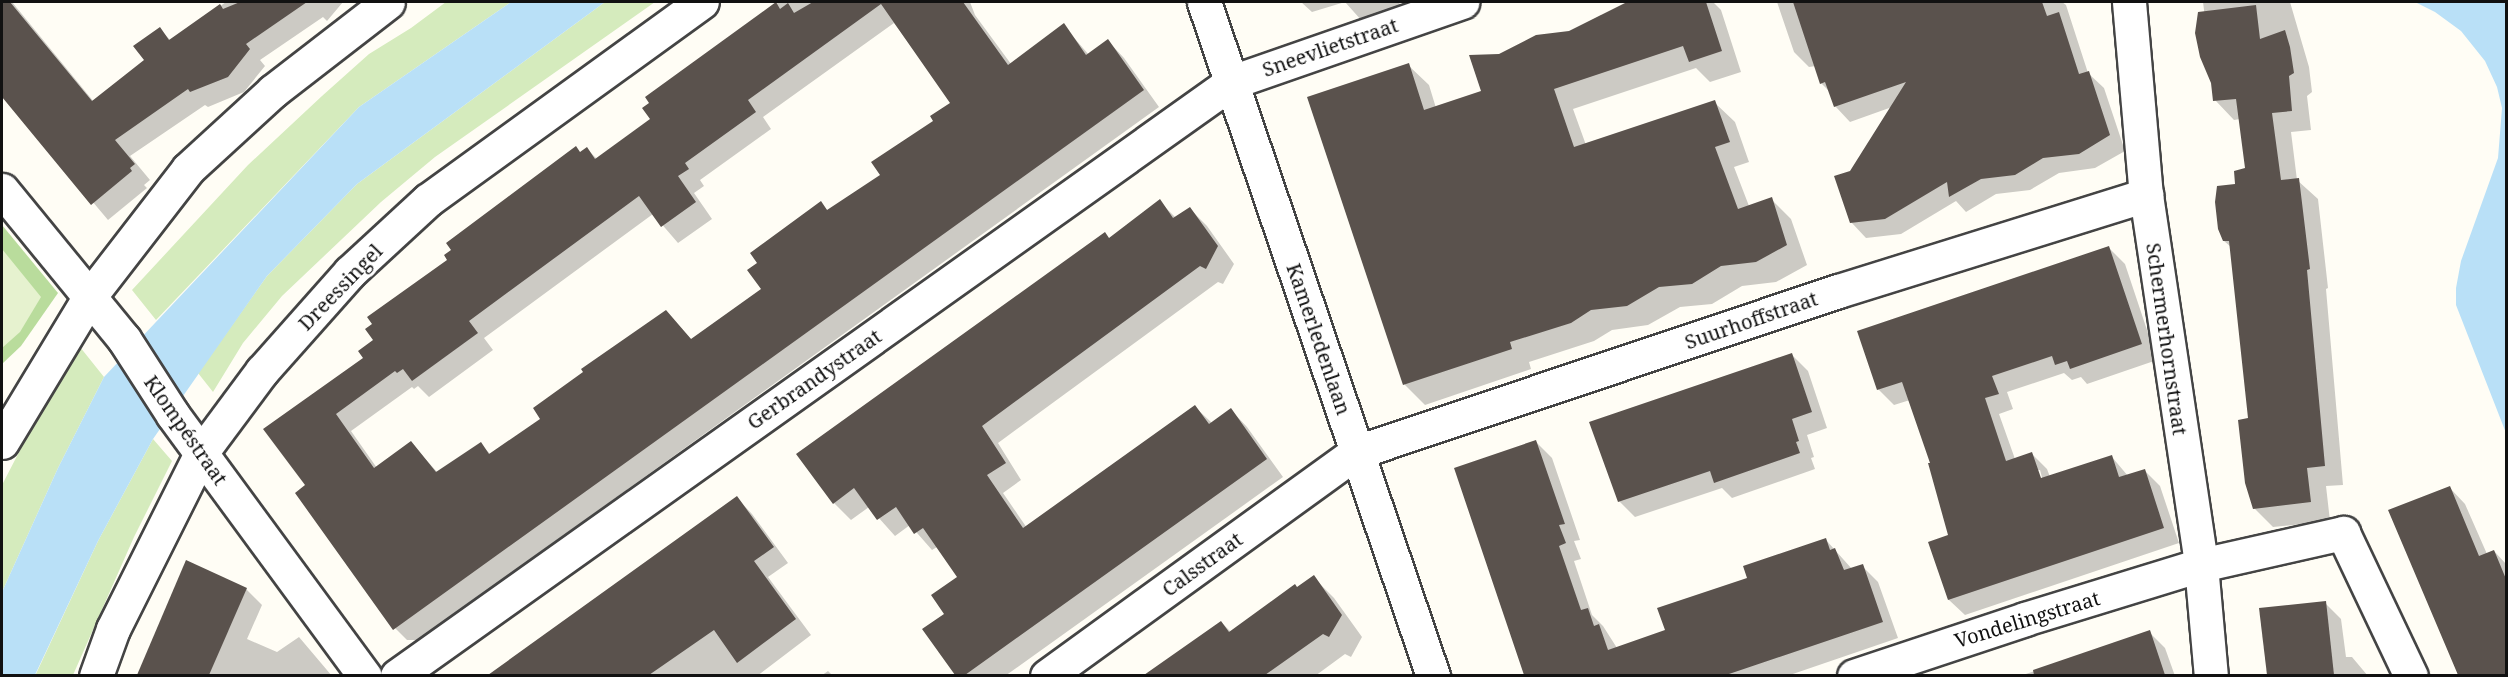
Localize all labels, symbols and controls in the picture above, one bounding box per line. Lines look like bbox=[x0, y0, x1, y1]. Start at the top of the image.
street label: Sneevlietstraat bbox=[1259, 13, 1401, 81]
street label: Dreessingel bbox=[293, 239, 387, 335]
street label: Schermerhornstraat bbox=[2142, 241, 2192, 437]
street label: Kamerledenlaan bbox=[1282, 260, 1356, 418]
street label: Suurhoffstraat bbox=[1682, 286, 1820, 354]
street label: Gerbrandystraat bbox=[742, 324, 886, 434]
street label: Klompéstraat bbox=[139, 371, 233, 489]
street label: Calsstraat bbox=[1157, 527, 1247, 601]
street label: Vondelingstraat bbox=[1951, 586, 2103, 652]

